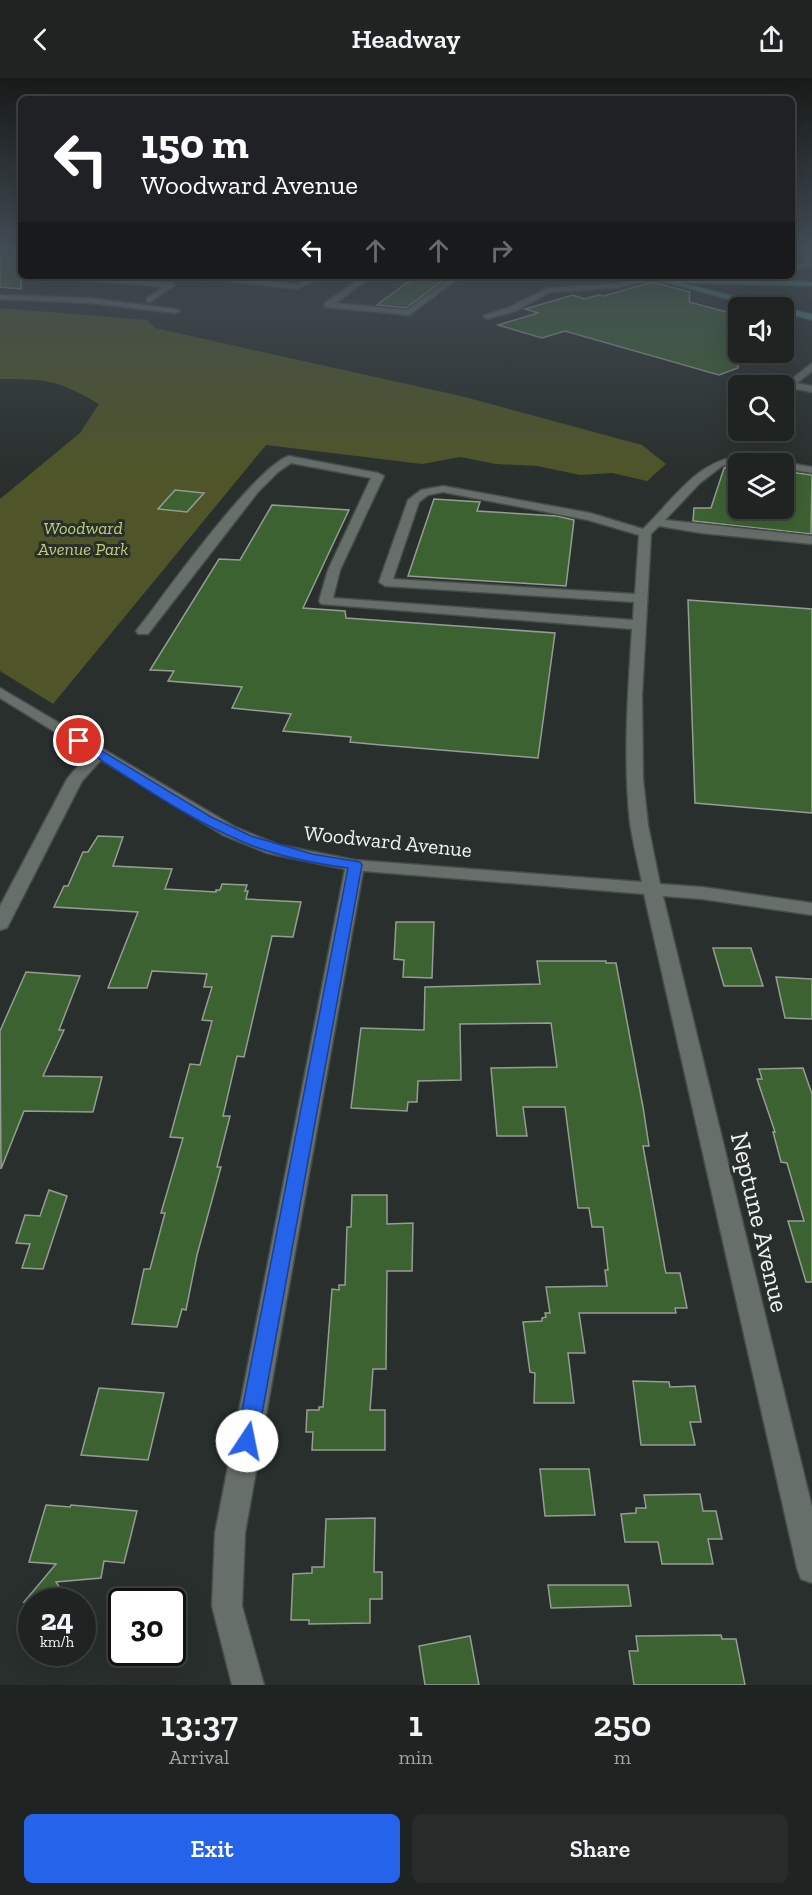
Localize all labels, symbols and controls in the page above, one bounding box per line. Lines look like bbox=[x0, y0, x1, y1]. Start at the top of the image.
icon: back bbox=[24, 23, 57, 56]
text: Headway bbox=[352, 23, 460, 55]
icon: share bbox=[755, 23, 788, 56]
text: 150 m bbox=[141, 118, 249, 169]
icon: left bbox=[42, 120, 120, 198]
text: Woodward Avenue bbox=[141, 169, 358, 201]
icon: left bbox=[296, 234, 329, 267]
icon: ahead bbox=[359, 234, 392, 267]
icon: ahead bbox=[422, 234, 455, 267]
icon: right bbox=[485, 234, 518, 267]
map controls bbox=[728, 297, 794, 519]
button: sound bbox=[728, 297, 794, 363]
button: search bbox=[728, 375, 794, 441]
button: layers bbox=[728, 453, 794, 519]
park label: Woodward Avenue Park bbox=[37, 517, 128, 560]
pin bbox=[53, 715, 104, 766]
icon: arrive bbox=[62, 724, 95, 757]
street label: Woodward Avenue bbox=[303, 820, 473, 862]
street label: Neptune Avenue bbox=[724, 1129, 796, 1315]
position arrow bbox=[215, 1409, 279, 1473]
speed limit sign: 30 bbox=[108, 1588, 186, 1666]
text: 24 bbox=[40, 1602, 74, 1638]
text: km/h bbox=[40, 1633, 74, 1651]
text: 13:37 bbox=[160, 1702, 238, 1745]
text: 1 bbox=[408, 1702, 423, 1745]
text: 250 bbox=[593, 1702, 652, 1745]
text: Arrival bbox=[169, 1745, 229, 1769]
text: min bbox=[398, 1745, 433, 1769]
text: m bbox=[614, 1745, 631, 1769]
button: Exit bbox=[24, 1814, 400, 1883]
button: Share bbox=[412, 1814, 788, 1883]

